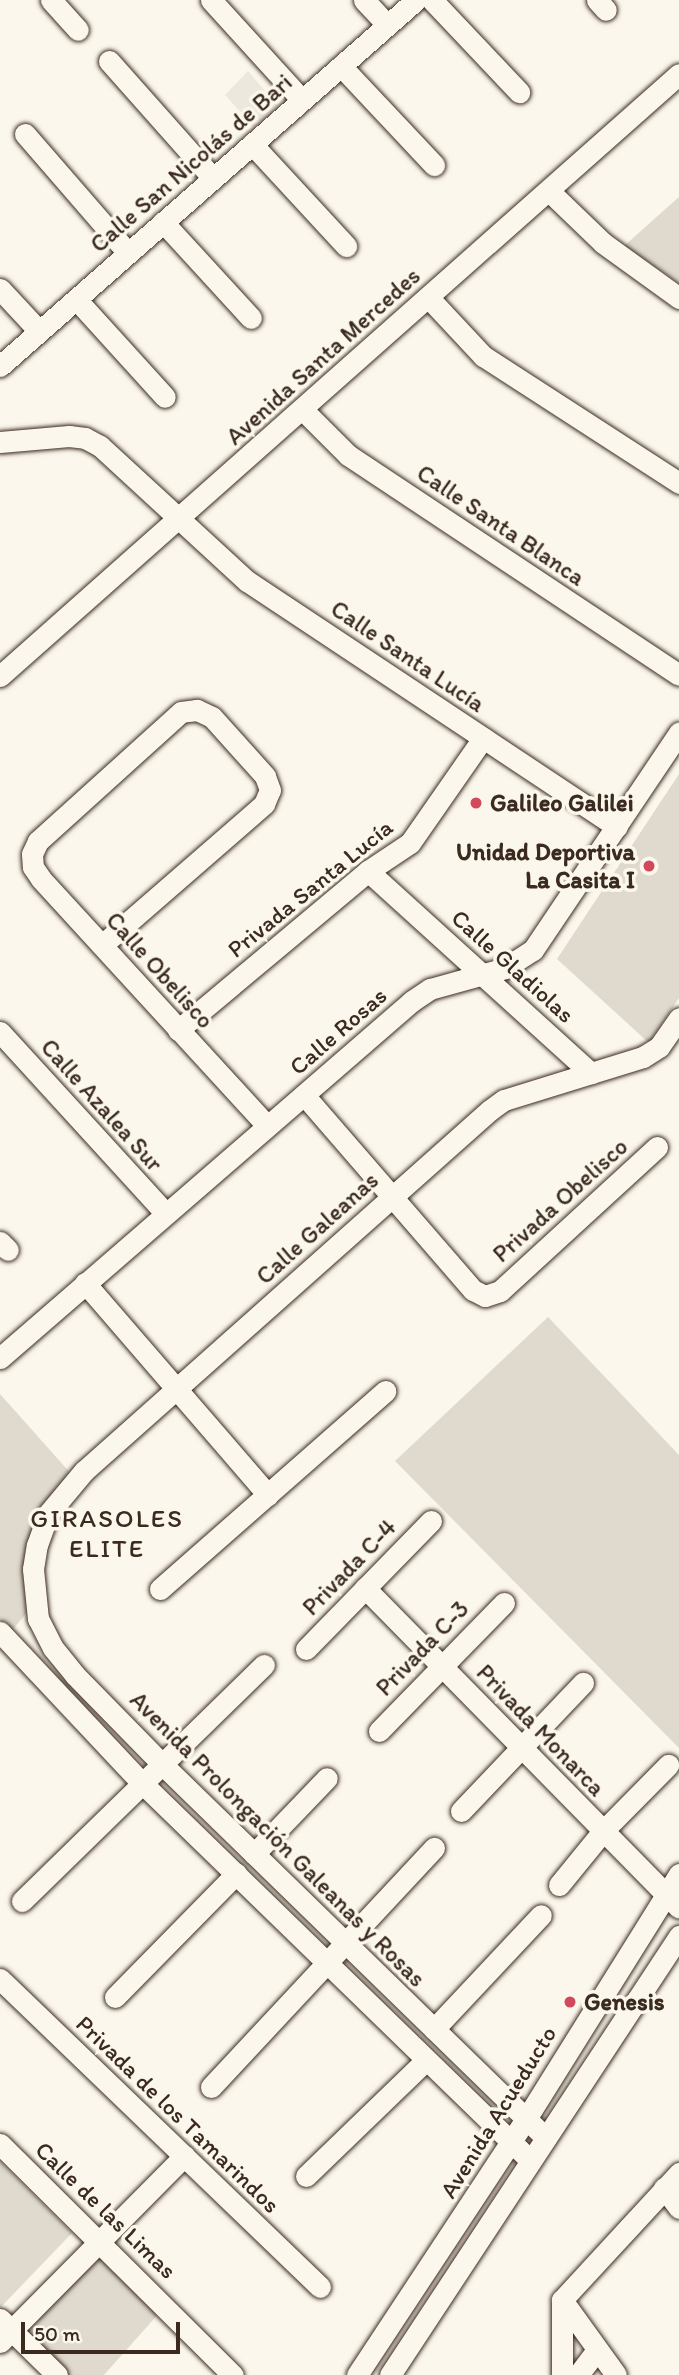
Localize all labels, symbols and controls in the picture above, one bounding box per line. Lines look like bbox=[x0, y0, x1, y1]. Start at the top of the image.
street label: Calle San Nicolás de Bari bbox=[84, 67, 298, 259]
street label: Avenida Santa Mercedes bbox=[220, 261, 426, 451]
street label: Calle Santa Blanca bbox=[412, 459, 590, 591]
street label: Calle Santa Lucía bbox=[326, 594, 490, 718]
place label: Galileo Galilei bbox=[490, 789, 635, 817]
marker: Galileo Galilei bbox=[468, 795, 484, 811]
street label: Privada Santa Lucía bbox=[222, 813, 398, 963]
place label: Unidad Deportiva La Casita I bbox=[456, 838, 635, 894]
marker: Unidad Deportiva La Casita I bbox=[641, 858, 657, 874]
street label: Calle Gladiolas bbox=[446, 903, 580, 1029]
street label: Calle Obelisco bbox=[100, 906, 220, 1034]
street label: Calle Rosas bbox=[284, 981, 392, 1081]
street label: Calle Azalea Sur bbox=[35, 1032, 169, 1178]
street label: Privada Obelisco bbox=[487, 1132, 633, 1268]
street label: Calle Galeanas bbox=[250, 1166, 384, 1290]
district label: GIRASOLES ELITE bbox=[31, 1503, 183, 1564]
street label: Privada C-4 bbox=[296, 1513, 402, 1621]
street label: Privada C-3 bbox=[369, 1594, 475, 1702]
street label: Privada Monarca bbox=[471, 1658, 611, 1802]
street label: Avenida Prolongación Galeanas y Rosas bbox=[124, 1685, 432, 1993]
place label: Genesis bbox=[584, 1988, 665, 2016]
marker: Genesis bbox=[562, 1994, 578, 2010]
street label: Privada de los Tamarindos bbox=[71, 2010, 285, 2218]
street label: Avenida Acueducto bbox=[433, 2021, 563, 2203]
street label: Calle de las Limas bbox=[30, 2136, 182, 2284]
scale bar bbox=[24, 2308, 184, 2352]
text: 50 m bbox=[34, 2321, 80, 2346]

